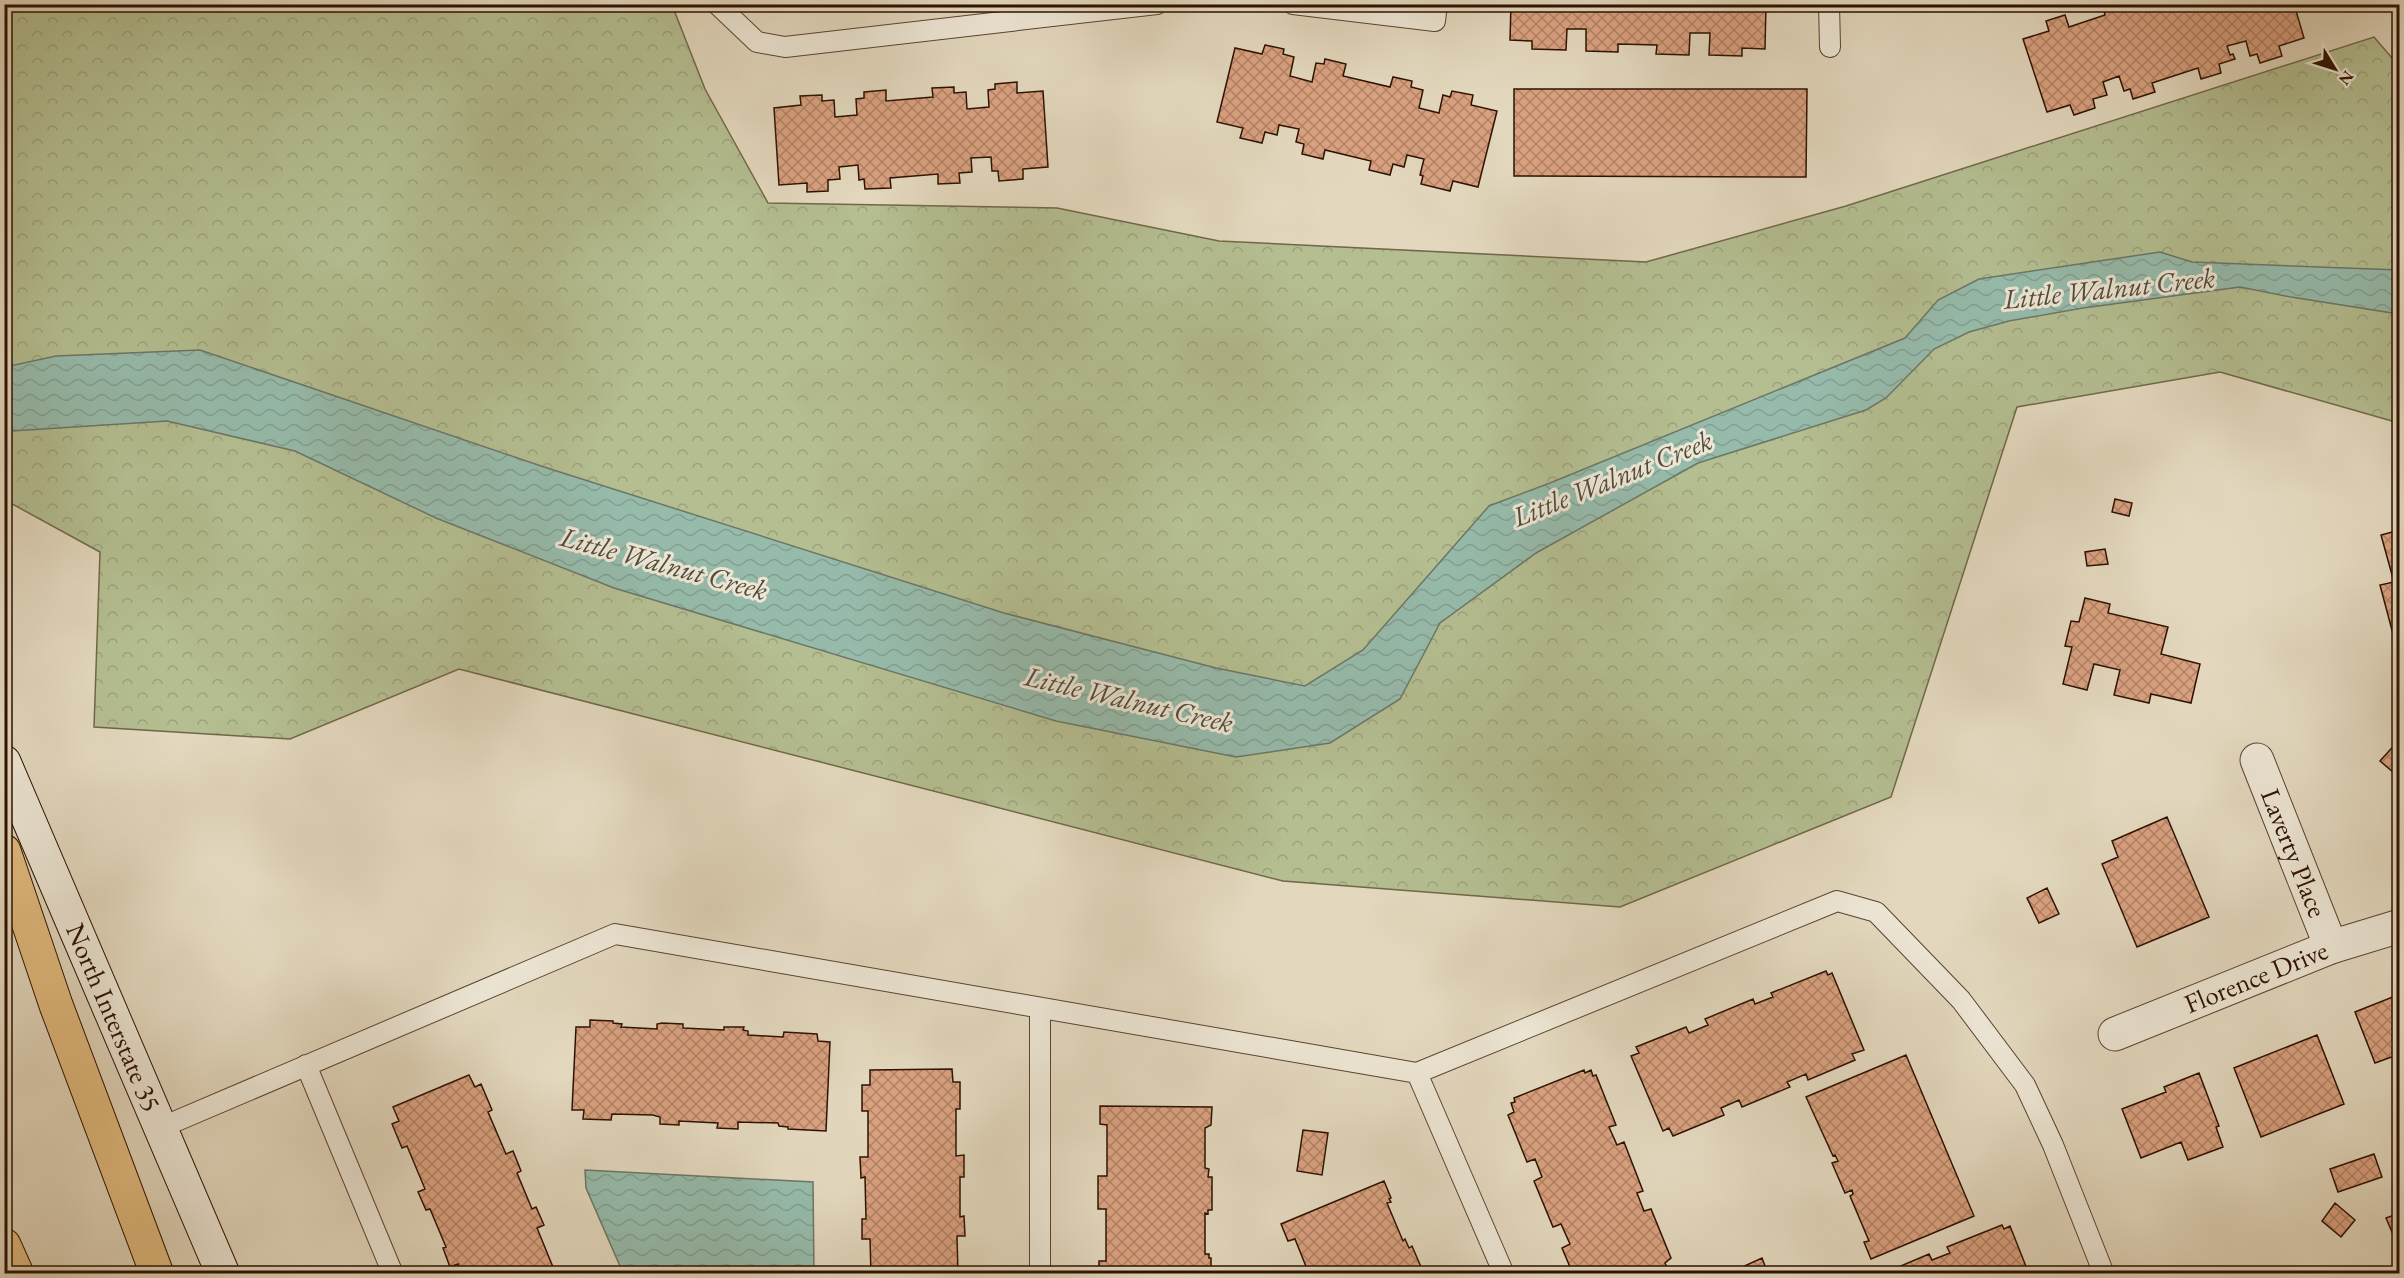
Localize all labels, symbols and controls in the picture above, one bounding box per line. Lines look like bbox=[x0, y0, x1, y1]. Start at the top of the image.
north arrow bbox=[2305, 39, 2365, 99]
text: N bbox=[2334, 66, 2359, 90]
water label: Little Walnut Creek bbox=[2000, 259, 2217, 317]
water label: Little Walnut Creek bbox=[1506, 421, 1718, 535]
water label: Little Walnut Creek bbox=[556, 518, 772, 608]
water label: Little Walnut Creek bbox=[1020, 657, 1237, 741]
street label: Laverty Place bbox=[2253, 783, 2335, 922]
street label: North Interstate 35 bbox=[58, 918, 169, 1117]
street label: Florence Drive bbox=[2179, 932, 2333, 1021]

